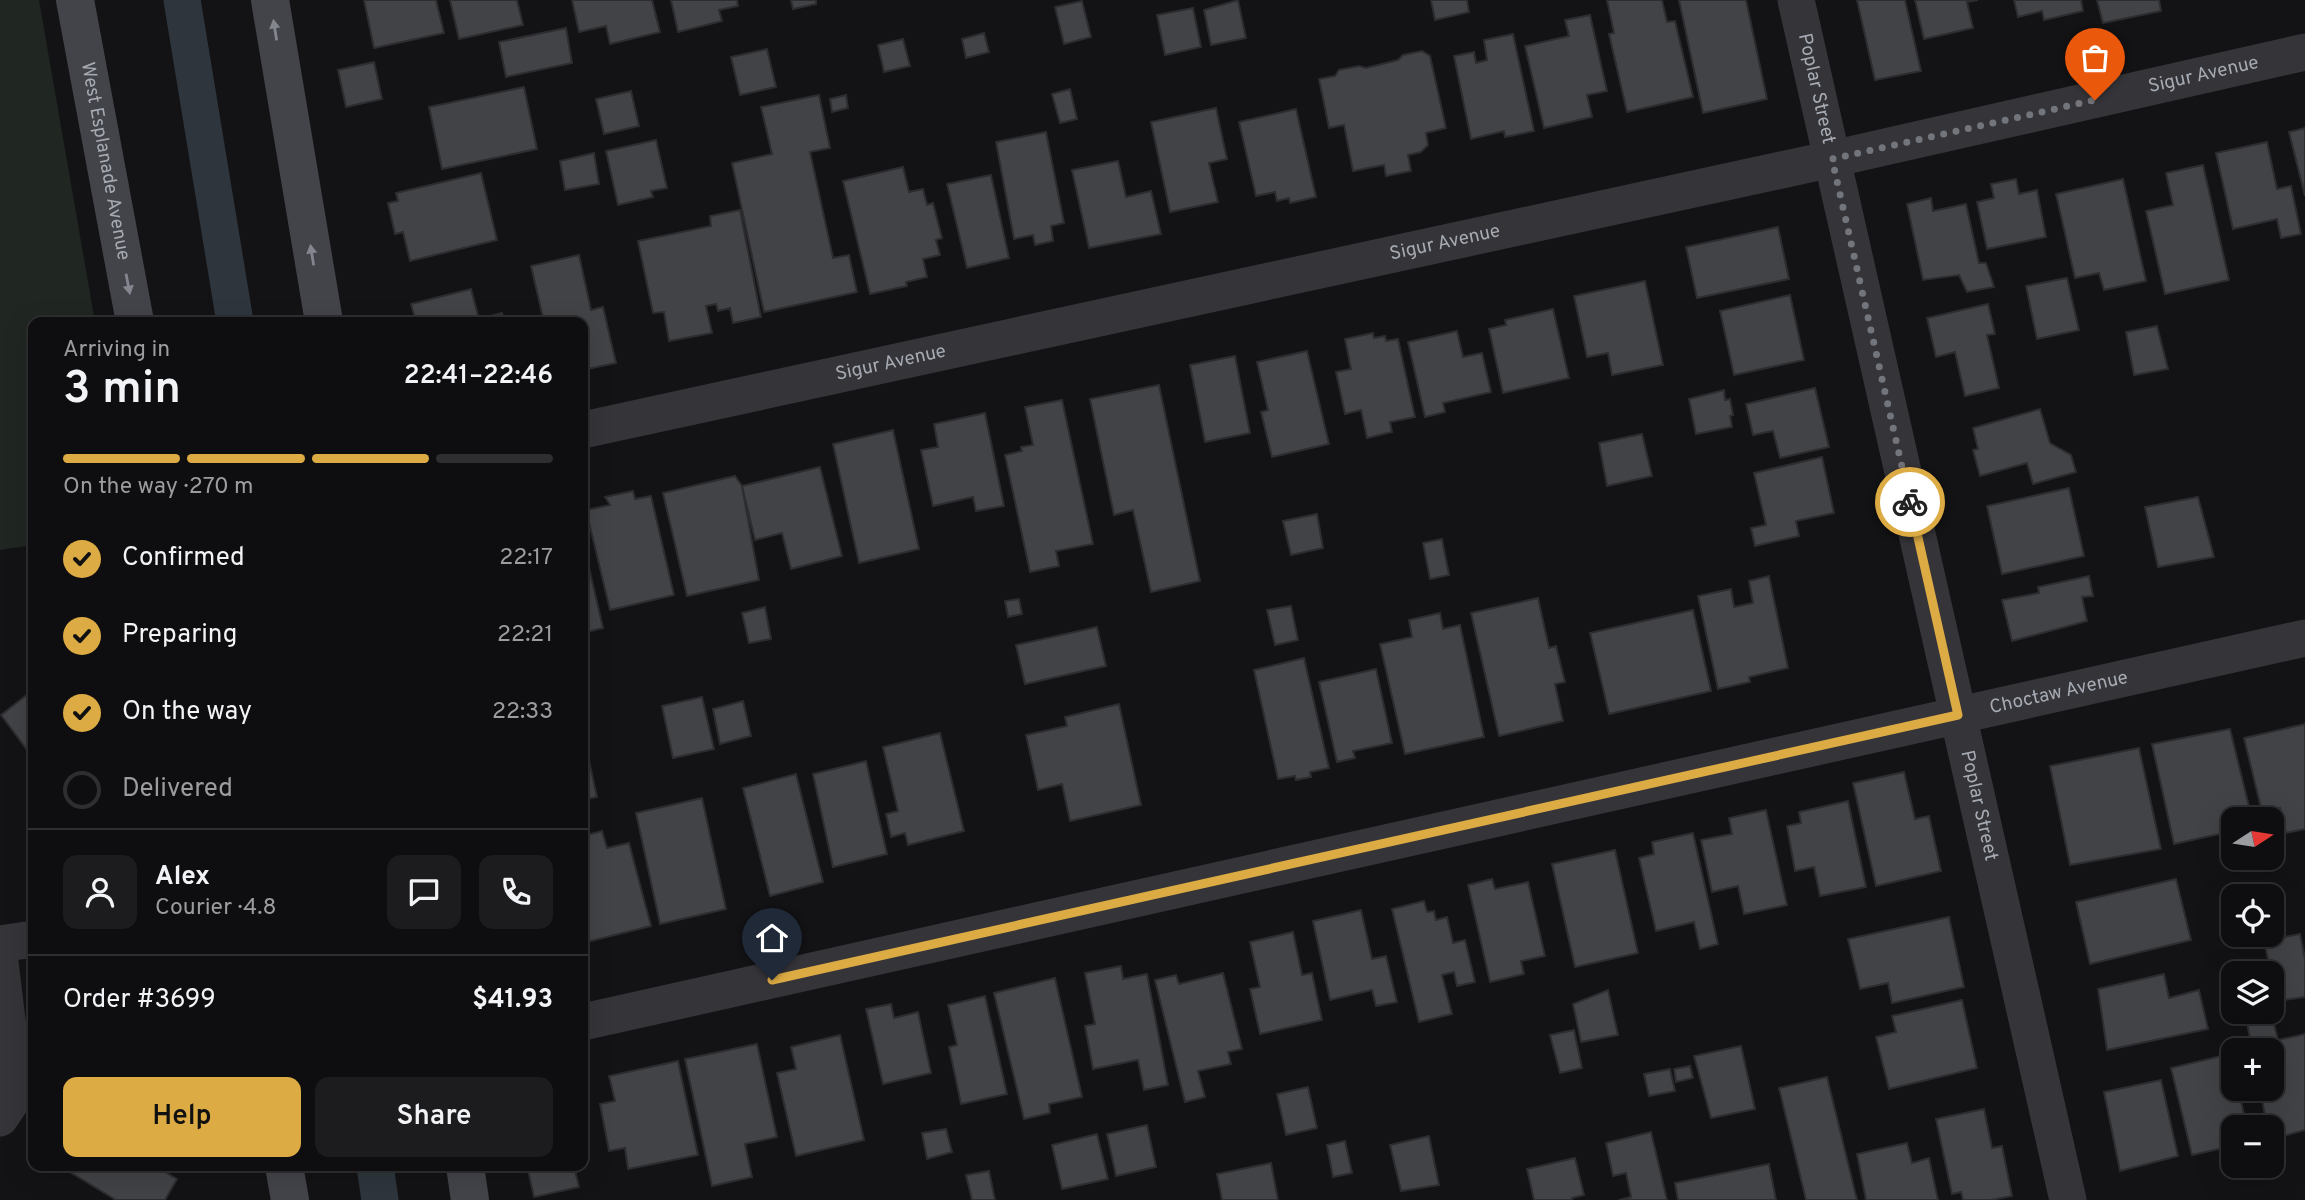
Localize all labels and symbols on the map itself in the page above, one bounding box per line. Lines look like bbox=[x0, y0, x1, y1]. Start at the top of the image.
one-way arrow bbox=[269, 19, 280, 41]
pin bbox=[2065, 28, 2125, 100]
street label: Poplar Street bbox=[1792, 31, 1840, 146]
street label: Sigur Avenue bbox=[2146, 51, 2261, 99]
street label: West Esplanade Avenue bbox=[75, 60, 135, 262]
street label: Sigur Avenue bbox=[1387, 219, 1502, 267]
one-way arrow bbox=[307, 244, 318, 266]
one-way arrow bbox=[123, 273, 134, 295]
street label: Sigur Avenue bbox=[833, 340, 948, 387]
courier bbox=[1875, 467, 1945, 537]
street label: Choctaw Avenue bbox=[1987, 666, 2130, 720]
street label: Poplar Street bbox=[1954, 748, 2003, 863]
north arrow bbox=[2221, 807, 2284, 870]
pin bbox=[742, 908, 802, 980]

